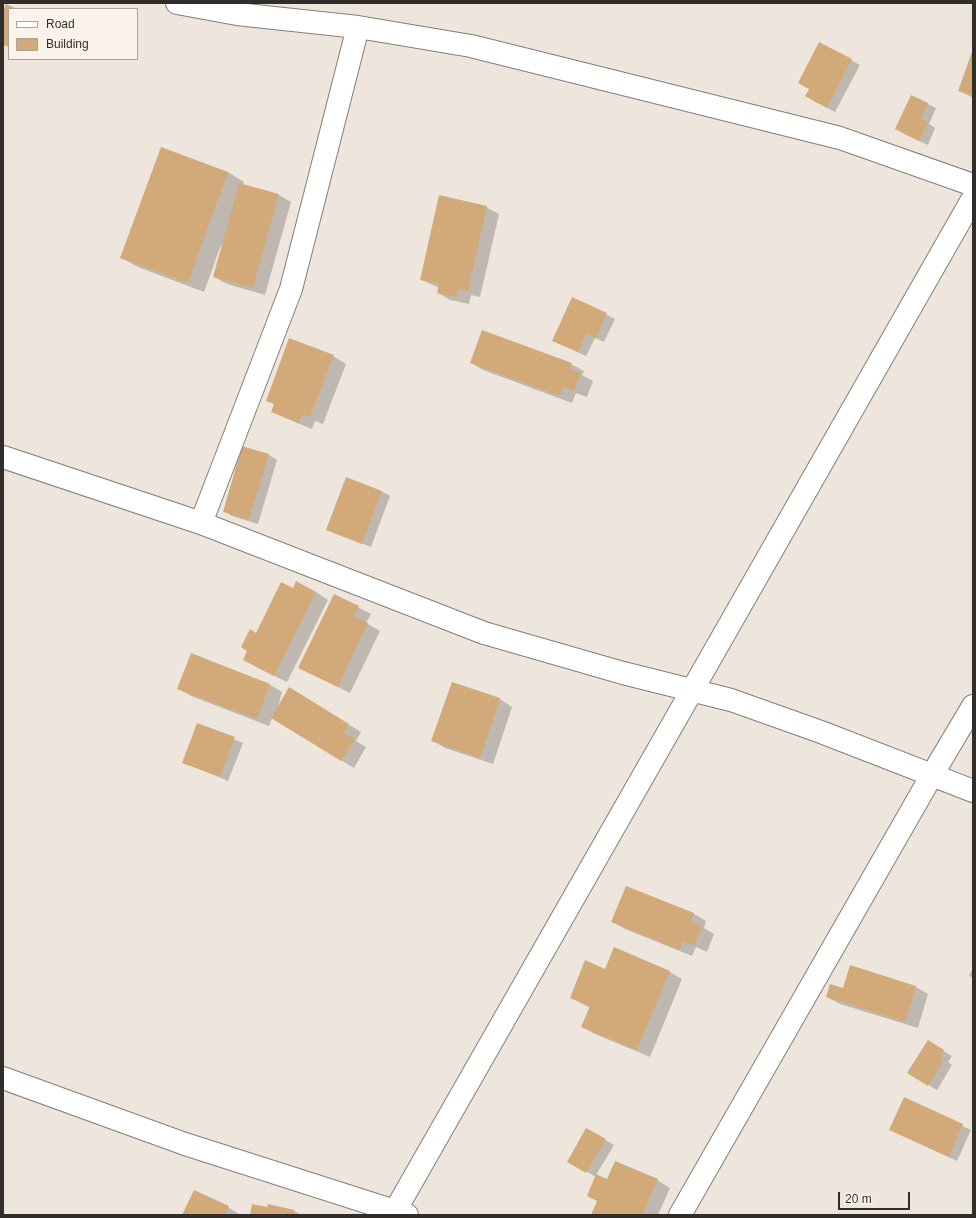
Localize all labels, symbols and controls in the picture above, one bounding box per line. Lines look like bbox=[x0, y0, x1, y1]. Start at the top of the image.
legend bbox=[8, 8, 138, 60]
text: Road bbox=[46, 17, 75, 31]
text: Building bbox=[46, 37, 89, 51]
scale bar bbox=[840, 1184, 912, 1210]
text: 20 m bbox=[845, 1192, 872, 1206]

